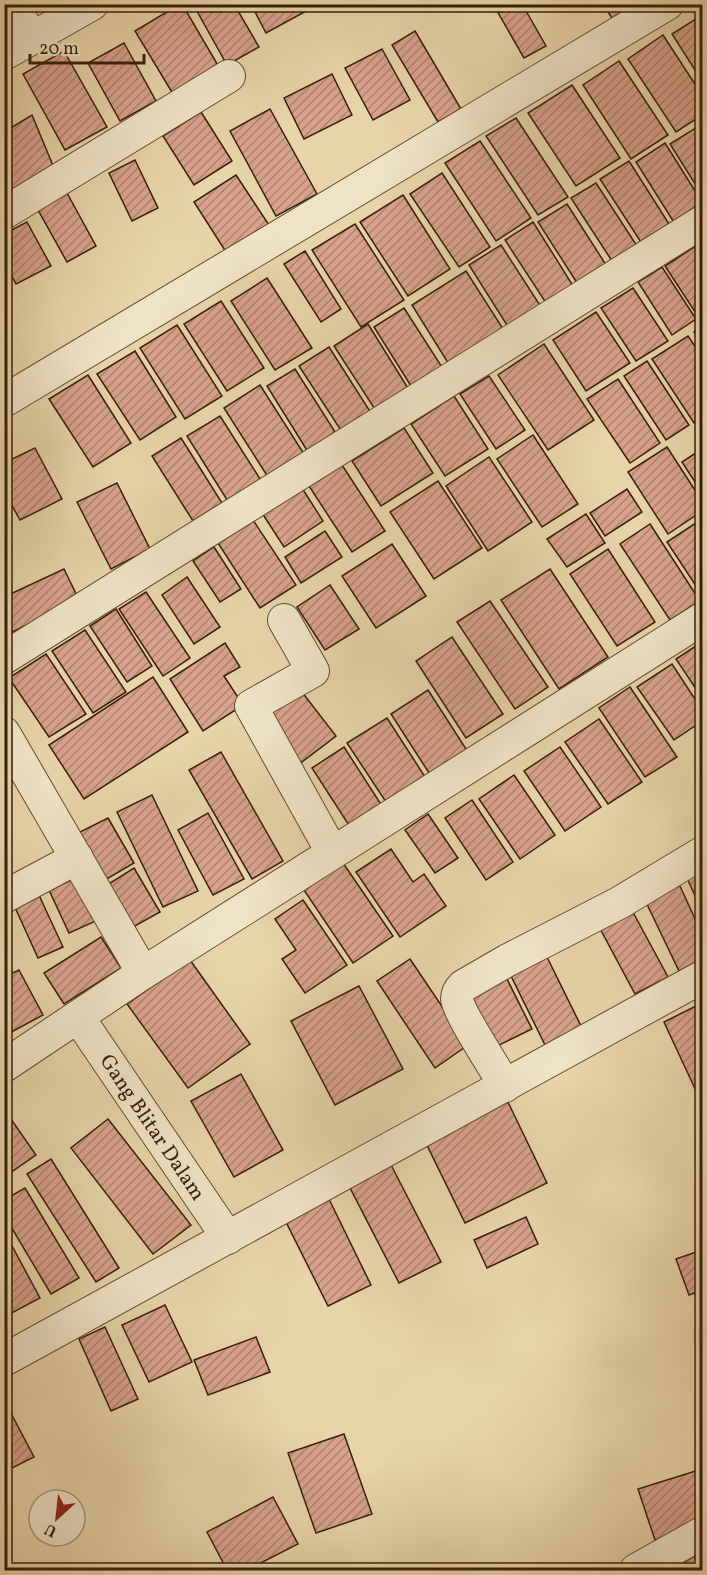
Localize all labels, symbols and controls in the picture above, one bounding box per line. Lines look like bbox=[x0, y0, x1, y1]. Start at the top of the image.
scale bar bbox=[30, 27, 144, 65]
text: 20 m bbox=[39, 37, 79, 62]
street label: Gang Blitar Dalam bbox=[92, 1049, 212, 1207]
north arrow bbox=[27, 1488, 87, 1548]
text: U bbox=[41, 1517, 61, 1542]

